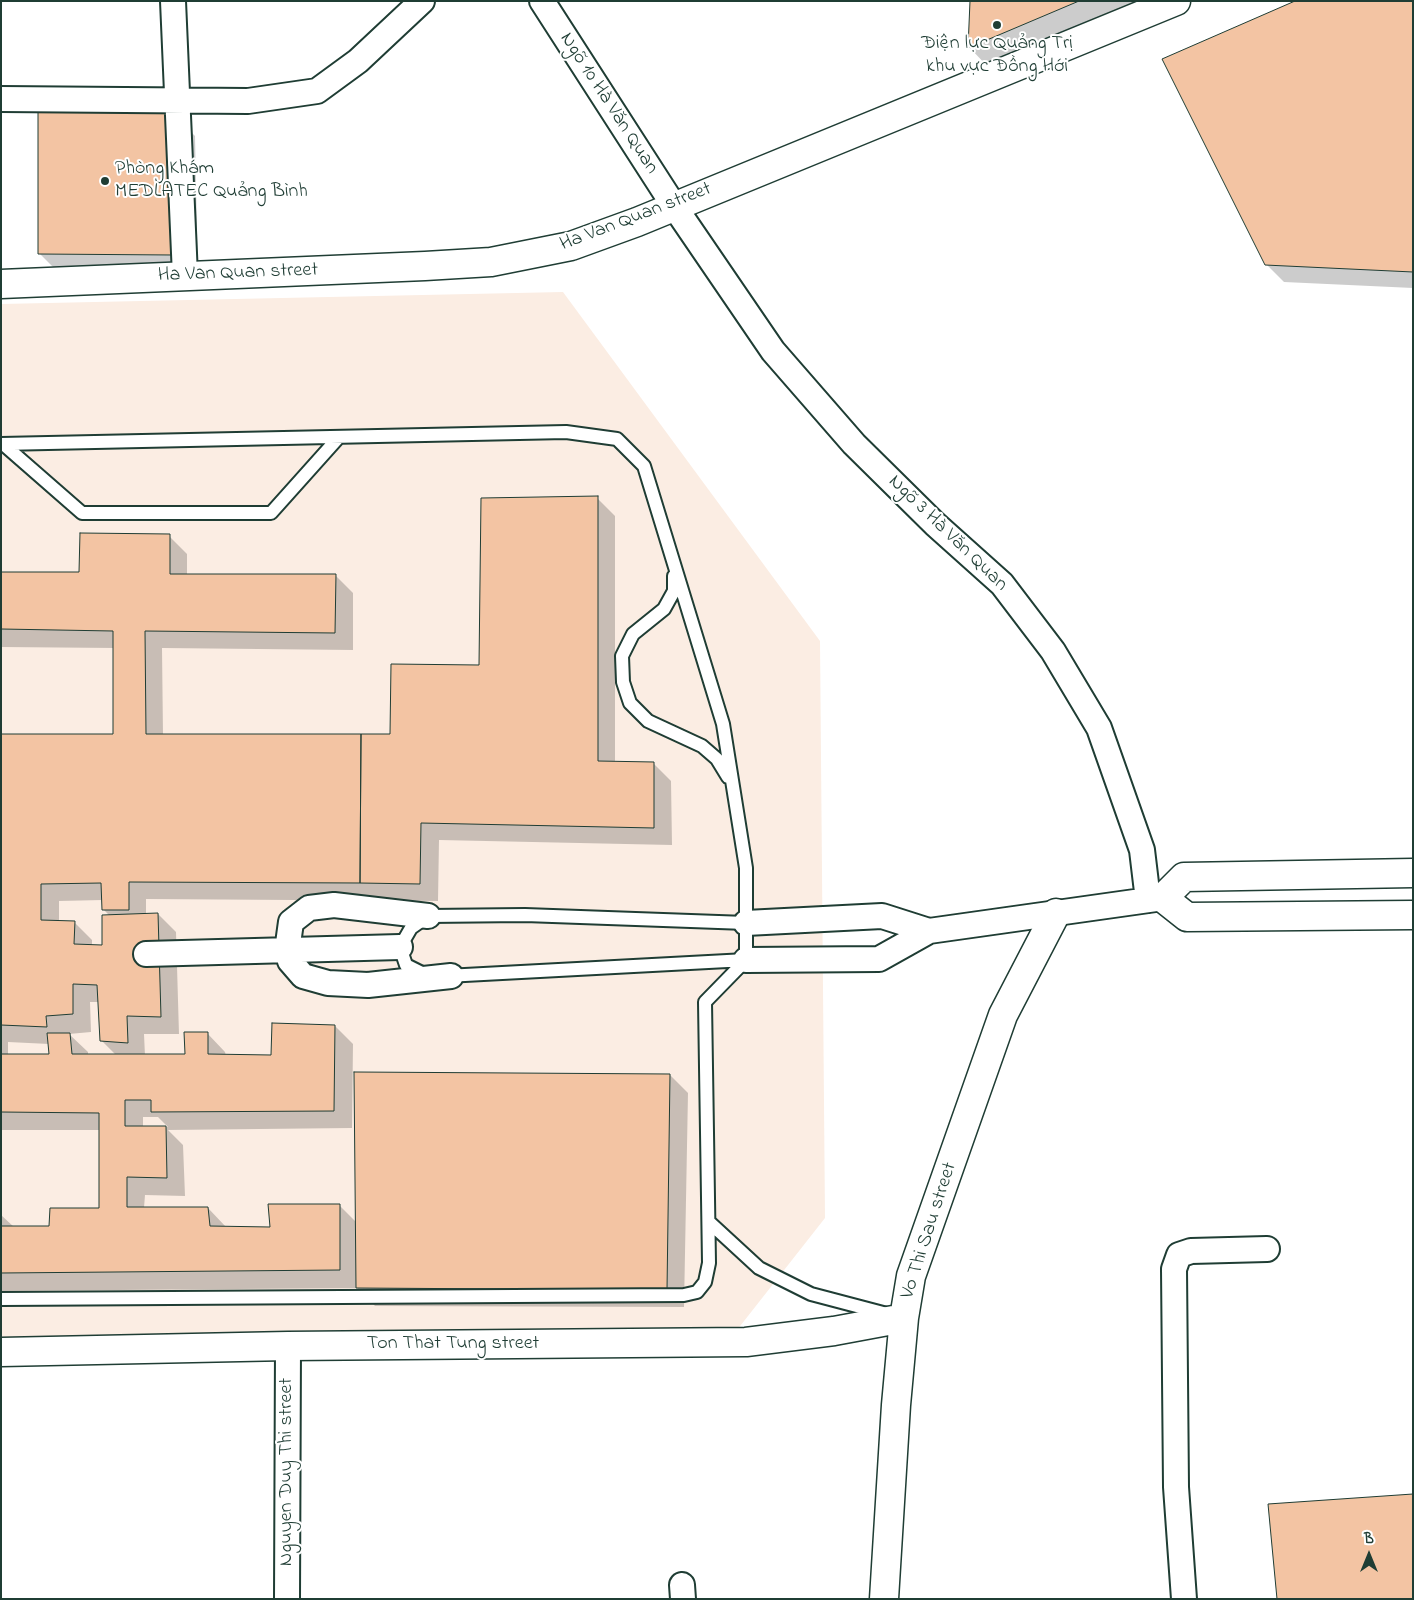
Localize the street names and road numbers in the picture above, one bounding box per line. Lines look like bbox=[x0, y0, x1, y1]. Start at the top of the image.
street label: Ngõ 10 Hà Văn Quan bbox=[553, 29, 663, 179]
street label: Ha Van Quan street bbox=[557, 178, 715, 258]
street label: Ha Van Quan street bbox=[158, 259, 318, 289]
street label: Ngõ 3 Hà Văn Quan bbox=[882, 471, 1012, 597]
street label: Vo Thi Sau street bbox=[897, 1160, 963, 1302]
street label: Ton That Tung street bbox=[367, 1333, 539, 1357]
street label: Nguyen Duy Thi street bbox=[276, 1378, 300, 1566]

